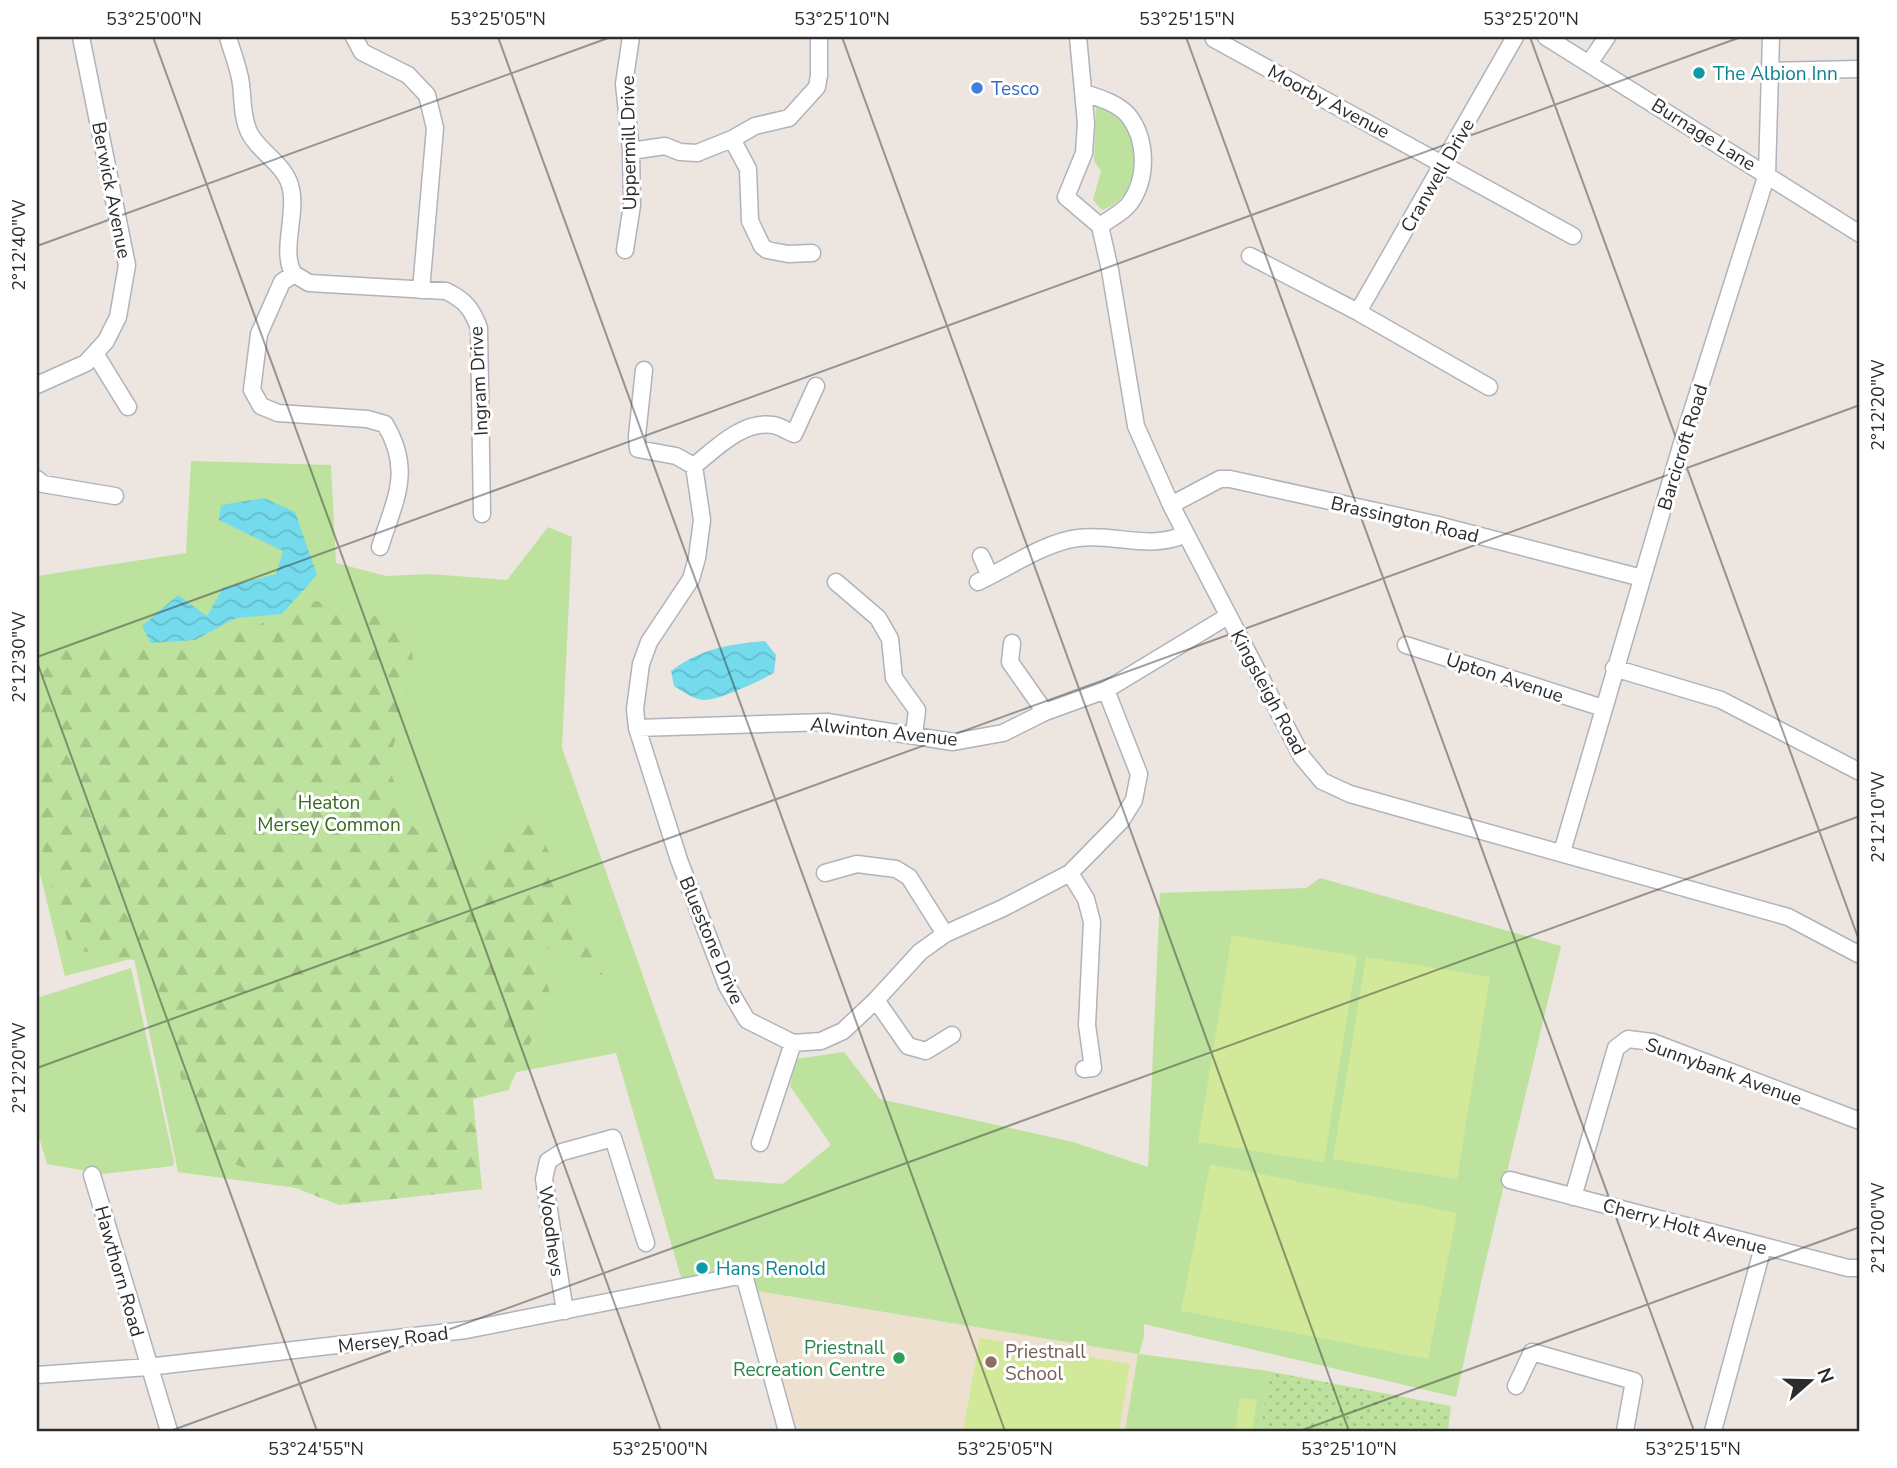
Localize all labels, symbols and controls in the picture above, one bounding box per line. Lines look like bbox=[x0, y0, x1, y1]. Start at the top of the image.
text: 53°25'00"N bbox=[106, 7, 202, 31]
text: 53°25'05"N bbox=[450, 7, 546, 31]
text: 53°25'10"N bbox=[794, 7, 890, 31]
text: 53°25'15"N bbox=[1139, 7, 1235, 31]
text: 53°25'20"N bbox=[1483, 7, 1579, 31]
street label: Moorby Avenue bbox=[1263, 59, 1394, 145]
place label: The Albion Inn bbox=[1713, 61, 1838, 87]
marker: The Albion Inn bbox=[1691, 65, 1707, 81]
street label: Uppermill Drive bbox=[615, 75, 643, 211]
place label: Tesco bbox=[991, 76, 1039, 102]
marker: Tesco bbox=[969, 80, 985, 96]
street label: Burnage Lane bbox=[1646, 92, 1761, 177]
street label: Cranwell Drive bbox=[1395, 114, 1481, 237]
street label: Berwick Avenue bbox=[85, 120, 137, 261]
text: 2°12'40"W bbox=[7, 199, 31, 291]
street label: Ingram Drive bbox=[463, 325, 495, 436]
text: 2°12'20"W bbox=[1866, 359, 1890, 451]
street label: Barcicroft Road bbox=[1651, 381, 1714, 513]
street label: Brassington Road bbox=[1328, 490, 1481, 550]
text: 2°12'30"W bbox=[7, 611, 31, 703]
street label: Kingsleigh Road bbox=[1224, 625, 1312, 760]
street label: Upton Avenue bbox=[1443, 647, 1567, 709]
street label: Alwinton Avenue bbox=[809, 711, 959, 753]
text: 2°12'10"W bbox=[1866, 771, 1890, 863]
park label: Heaton Mersey Common bbox=[257, 790, 401, 838]
street label: Bluestone Drive bbox=[672, 873, 750, 1008]
text: 2°12'20"W bbox=[7, 1022, 31, 1114]
street label: Sunnybank Avenue bbox=[1642, 1032, 1805, 1112]
text: 2°12'00"W bbox=[1866, 1182, 1890, 1274]
street label: Woodheys bbox=[532, 1184, 570, 1278]
street label: Cherry Holt Avenue bbox=[1600, 1193, 1770, 1261]
street label: Hawthorn Road bbox=[88, 1203, 150, 1340]
place label: Hans Renold bbox=[716, 1256, 826, 1282]
marker: Hans Renold bbox=[694, 1260, 710, 1276]
street label: Mersey Road bbox=[336, 1320, 450, 1360]
place label: Priestnall Recreation Centre bbox=[733, 1335, 885, 1383]
place label: Priestnall School bbox=[1005, 1339, 1086, 1387]
north arrow bbox=[1774, 1346, 1844, 1416]
marker: Priestnall Recreation Centre bbox=[891, 1350, 907, 1366]
marker: Priestnall School bbox=[983, 1354, 999, 1370]
text: N bbox=[1810, 1364, 1840, 1387]
text: 53°24'55"N bbox=[268, 1437, 364, 1461]
text: 53°25'00"N bbox=[612, 1437, 708, 1461]
text: 53°25'05"N bbox=[957, 1437, 1053, 1461]
text: 53°25'10"N bbox=[1301, 1437, 1397, 1461]
text: 53°25'15"N bbox=[1645, 1437, 1741, 1461]

